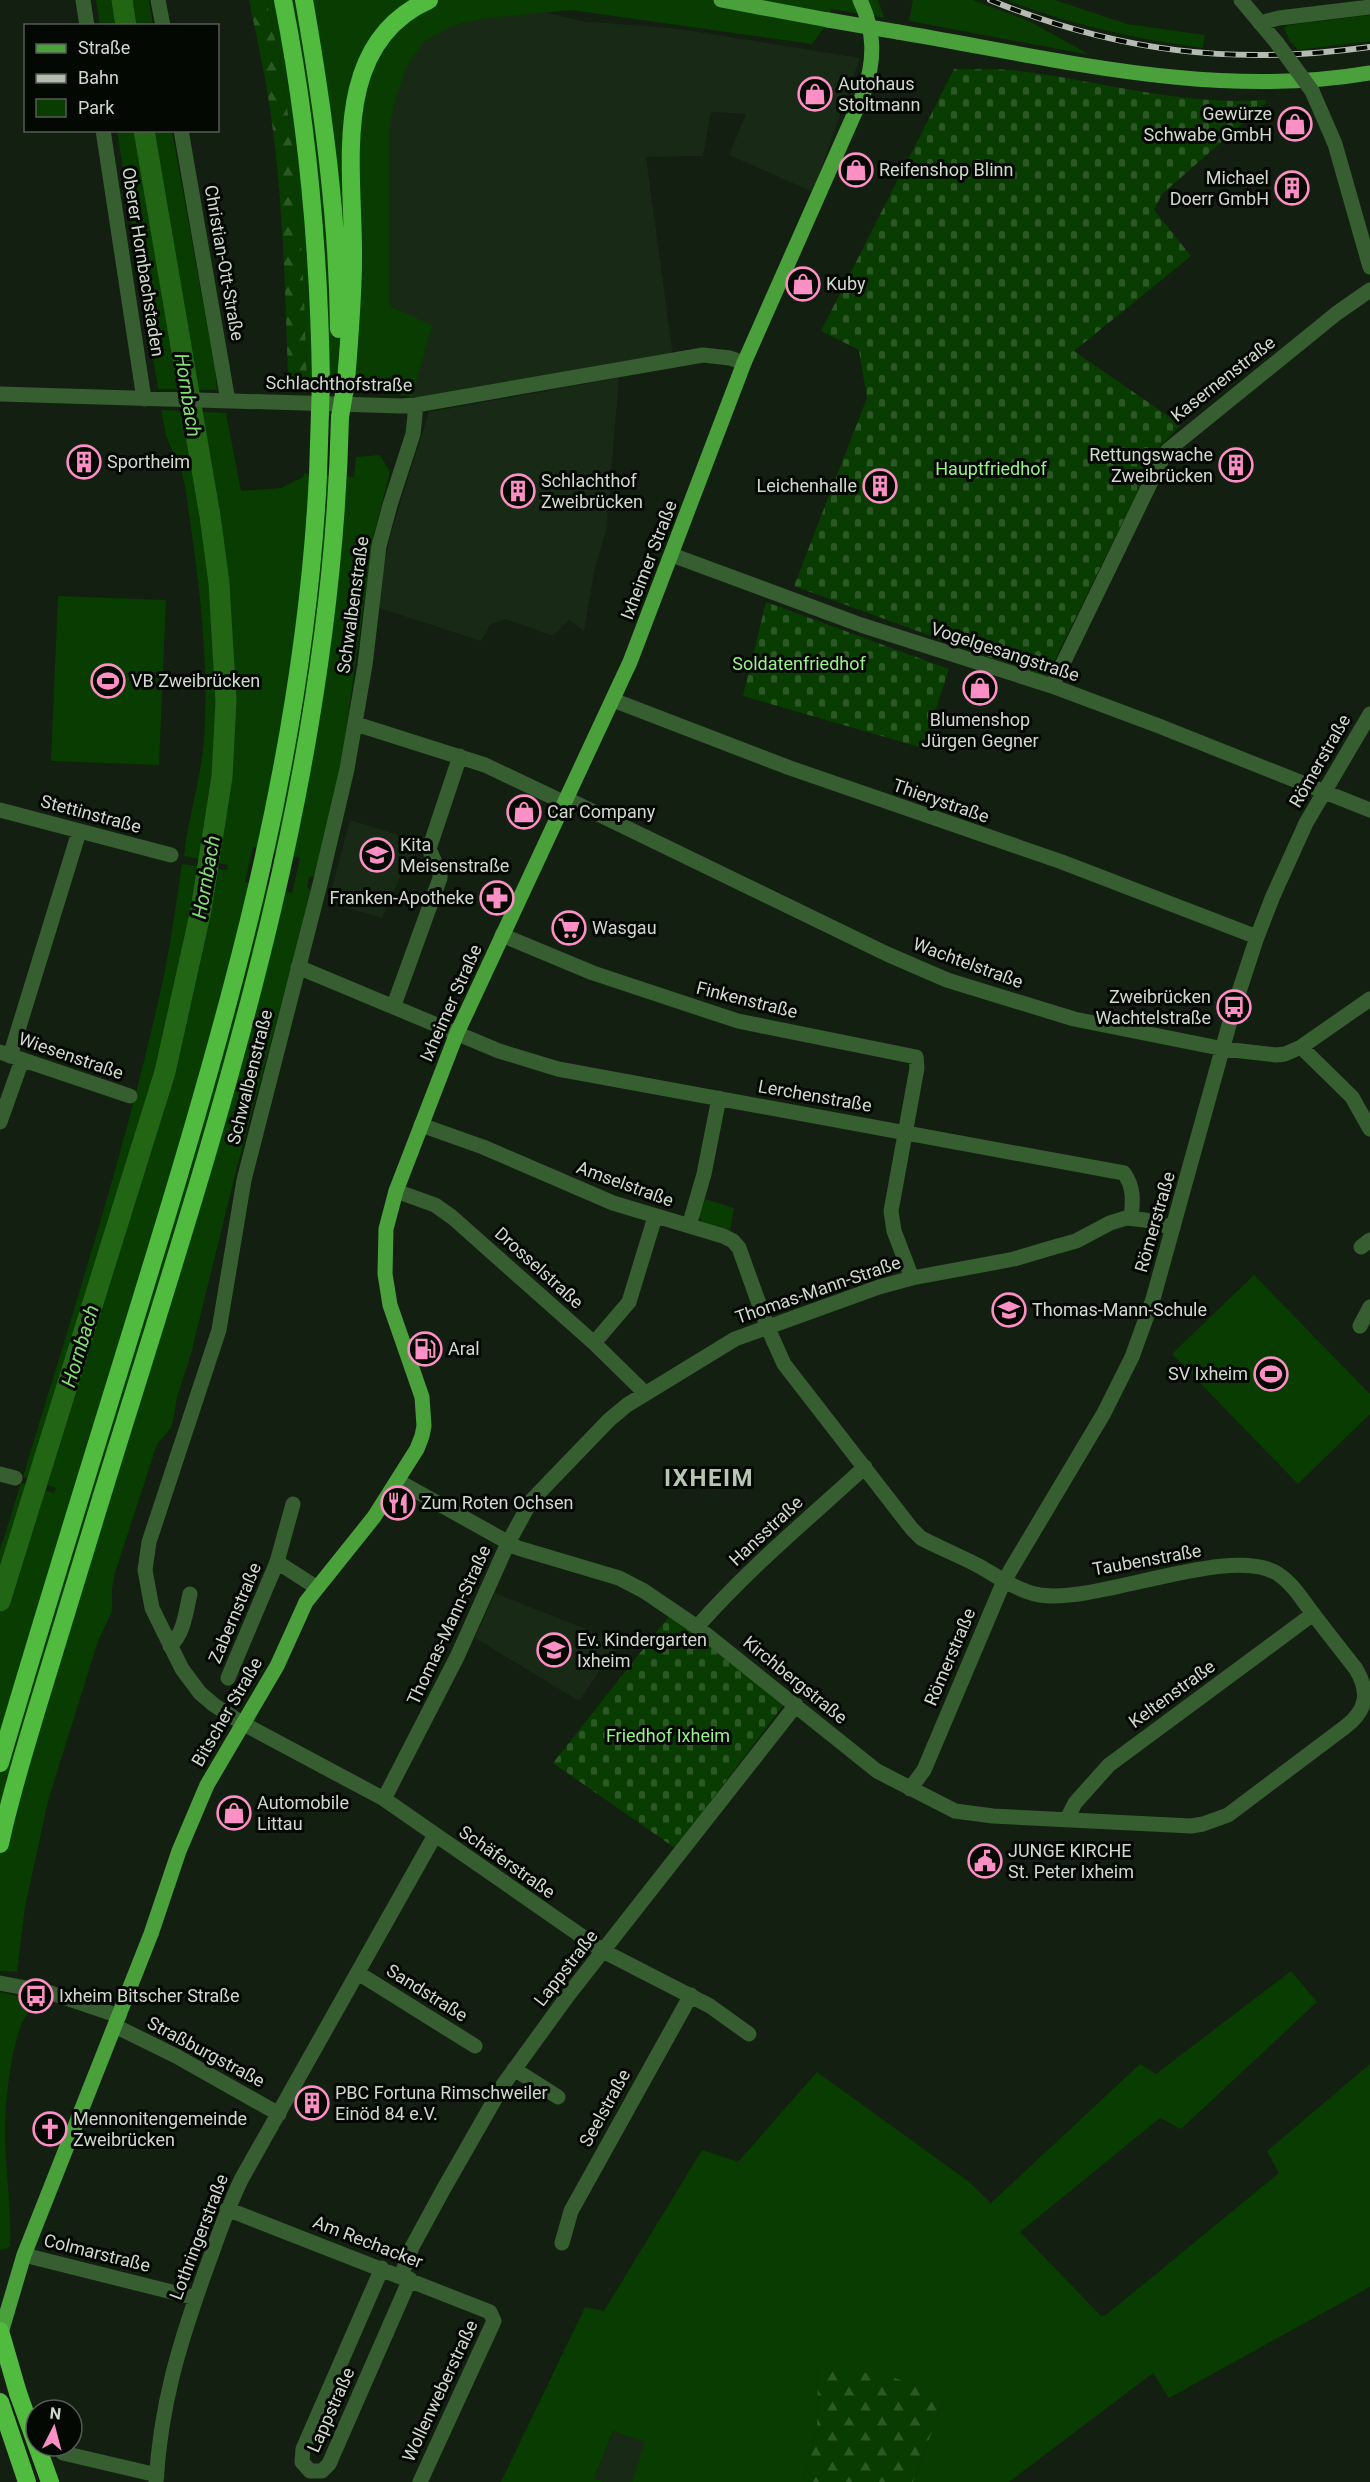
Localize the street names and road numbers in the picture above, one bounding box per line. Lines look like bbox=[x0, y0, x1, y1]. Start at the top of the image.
street label: Oberer Hornbachstaden bbox=[118, 166, 169, 358]
street label: Christian-Ott-Straße bbox=[200, 183, 249, 342]
street label: Kasernenstraße bbox=[1166, 331, 1279, 426]
street label: Schlachthofstraße bbox=[265, 372, 413, 395]
street label: Ixheimer Straße bbox=[616, 497, 681, 622]
street label: Schwalbenstraße bbox=[332, 535, 373, 675]
street label: Vogelgesangstraße bbox=[928, 618, 1082, 685]
street label: Römerstraße bbox=[1285, 711, 1355, 811]
street label: Thierystraße bbox=[890, 774, 992, 827]
street label: Stettinstraße bbox=[39, 790, 144, 837]
street label: Wachtelstraße bbox=[910, 933, 1026, 992]
street label: Ixheimer Straße bbox=[415, 941, 486, 1065]
street label: Finkenstraße bbox=[694, 977, 800, 1022]
street label: Schwalbenstraße bbox=[223, 1007, 276, 1147]
street label: Wiesenstraße bbox=[16, 1028, 126, 1083]
street label: Lerchenstraße bbox=[757, 1075, 874, 1116]
street label: Amselstraße bbox=[574, 1156, 677, 1211]
street label: Römerstraße bbox=[1130, 1169, 1179, 1275]
street label: Drosselstraße bbox=[491, 1223, 588, 1313]
street label: Thomas-Mann-Straße bbox=[732, 1251, 903, 1328]
street label: Hansstraße bbox=[725, 1491, 807, 1570]
street label: Taubenstraße bbox=[1091, 1540, 1203, 1579]
street label: Thomas-Mann-Straße bbox=[402, 1542, 495, 1708]
street label: Zabernstraße bbox=[204, 1559, 265, 1666]
street label: Römerstraße bbox=[920, 1605, 979, 1709]
street label: Kirchbergstraße bbox=[739, 1631, 852, 1728]
street label: Bitscher Straße bbox=[187, 1653, 266, 1770]
street label: Keltenstraße bbox=[1125, 1655, 1219, 1732]
street label: Schäferstraße bbox=[455, 1821, 559, 1902]
street label: Lappstraße bbox=[529, 1926, 602, 2010]
street label: Sandstraße bbox=[383, 1959, 472, 2026]
street label: Straßburgstraße bbox=[144, 2012, 268, 2091]
street label: Seelstraße bbox=[575, 2065, 634, 2150]
street label: Lothringerstraße bbox=[165, 2171, 232, 2303]
street label: Am Rechacker bbox=[310, 2211, 426, 2272]
street label: Colmarstraße bbox=[42, 2229, 153, 2276]
street label: Wollenweberstraße bbox=[397, 2317, 482, 2465]
street label: Lappstraße bbox=[303, 2364, 359, 2455]

